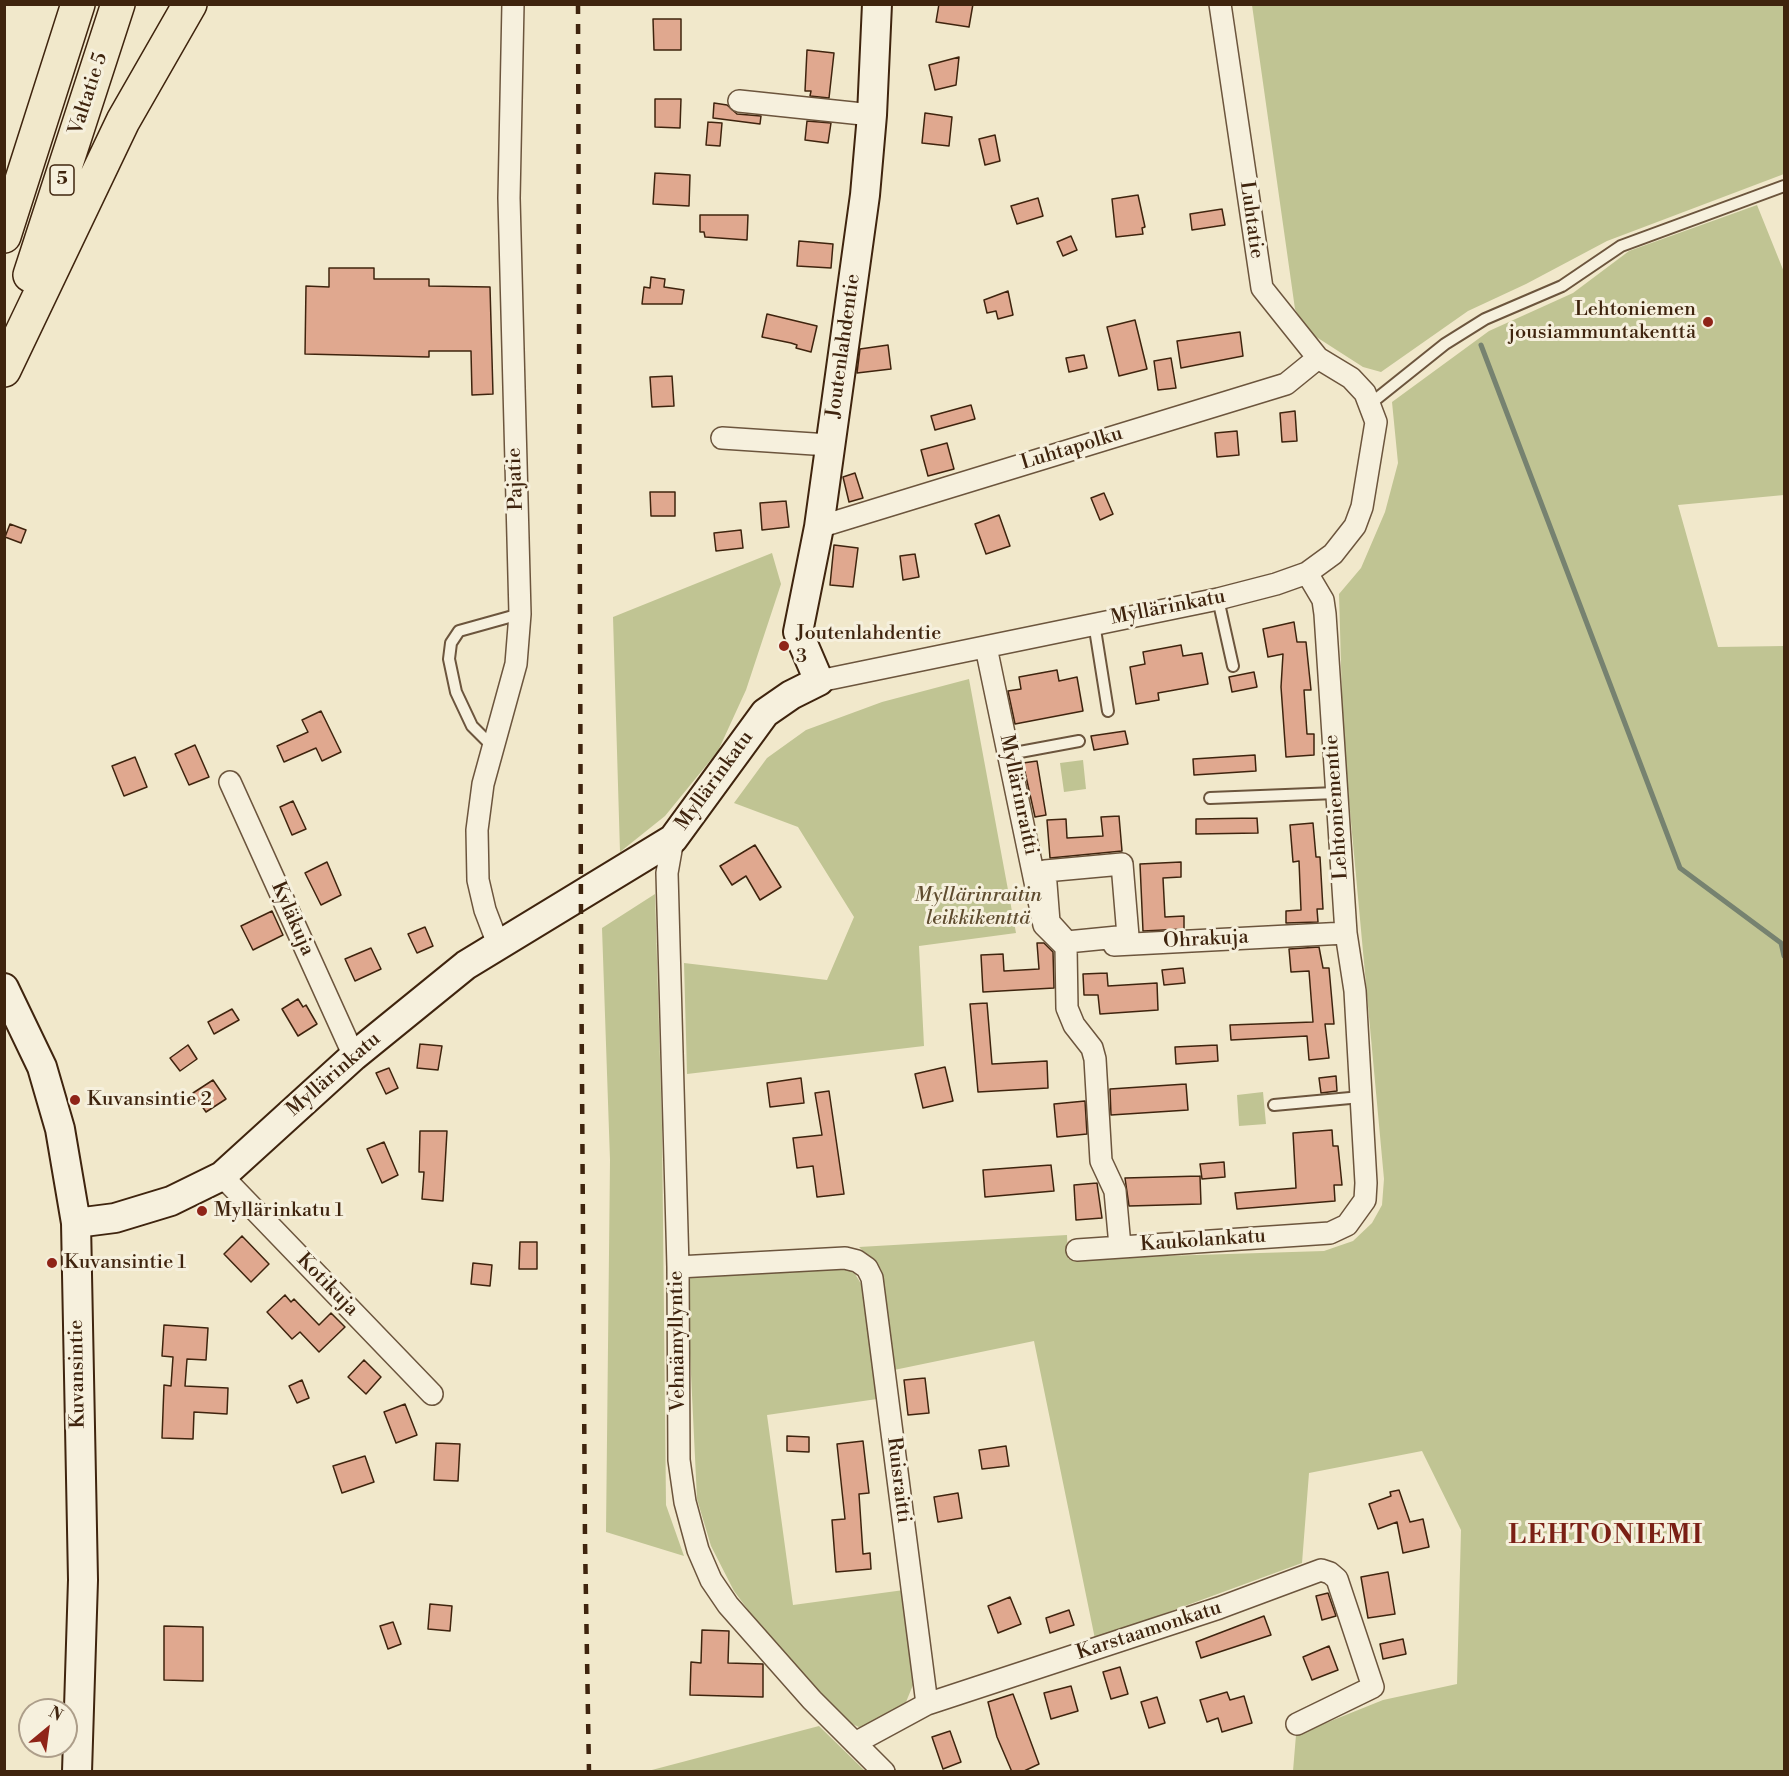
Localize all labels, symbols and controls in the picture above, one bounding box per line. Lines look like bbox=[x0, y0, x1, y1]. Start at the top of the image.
street label: Valtatie 5 bbox=[64, 50, 114, 138]
road number: 5 bbox=[50, 165, 74, 195]
street label: Luhtatie bbox=[1234, 180, 1268, 260]
street label: Joutenlahdentie bbox=[822, 272, 866, 420]
place label: Lehtoniemen jousiammuntakenttä bbox=[1509, 298, 1696, 345]
marker: Lehtoniemen jousiammuntakenttä bbox=[1701, 315, 1715, 329]
street label: Luhtapolku bbox=[1018, 422, 1126, 476]
street label: Pajatie bbox=[503, 447, 529, 511]
street label: Myllärinkatu bbox=[1108, 585, 1228, 631]
place label: Joutenlahdentie 3 bbox=[796, 622, 941, 669]
marker: Joutenlahdentie 3 bbox=[777, 639, 791, 653]
street label: Myllärinkatu bbox=[671, 727, 759, 835]
street label: Myllärinraitti bbox=[994, 732, 1042, 858]
street label: Lehtoniementie bbox=[1320, 734, 1354, 880]
street label: Kyläkuja bbox=[265, 878, 319, 960]
park label: Myllärinraitin leikkikenttä bbox=[914, 884, 1042, 931]
street label: Ohrakuja bbox=[1163, 926, 1249, 954]
street label: Myllärinkatu bbox=[282, 1028, 386, 1122]
place label: Kuvansintie 2 bbox=[87, 1088, 212, 1112]
marker: Kuvansintie 2 bbox=[68, 1093, 82, 1107]
place label: Myllärinkatu 1 bbox=[214, 1199, 343, 1223]
marker: Myllärinkatu 1 bbox=[195, 1204, 209, 1218]
street label: Kaukolankatu bbox=[1139, 1225, 1267, 1257]
street label: Kotikuja bbox=[291, 1248, 363, 1322]
place label: Kuvansintie 1 bbox=[64, 1251, 186, 1275]
marker: Kuvansintie 1 bbox=[45, 1256, 59, 1270]
street label: Vehnämyllyntie bbox=[665, 1270, 691, 1412]
street label: Kuvansintie bbox=[65, 1319, 91, 1429]
street label: Ruisraitti bbox=[881, 1436, 915, 1524]
district label: LEHTONIEMI bbox=[1508, 1521, 1704, 1553]
street label: Karstaamonkatu bbox=[1073, 1596, 1225, 1666]
north arrow bbox=[18, 1698, 78, 1758]
text: N bbox=[45, 1702, 66, 1726]

